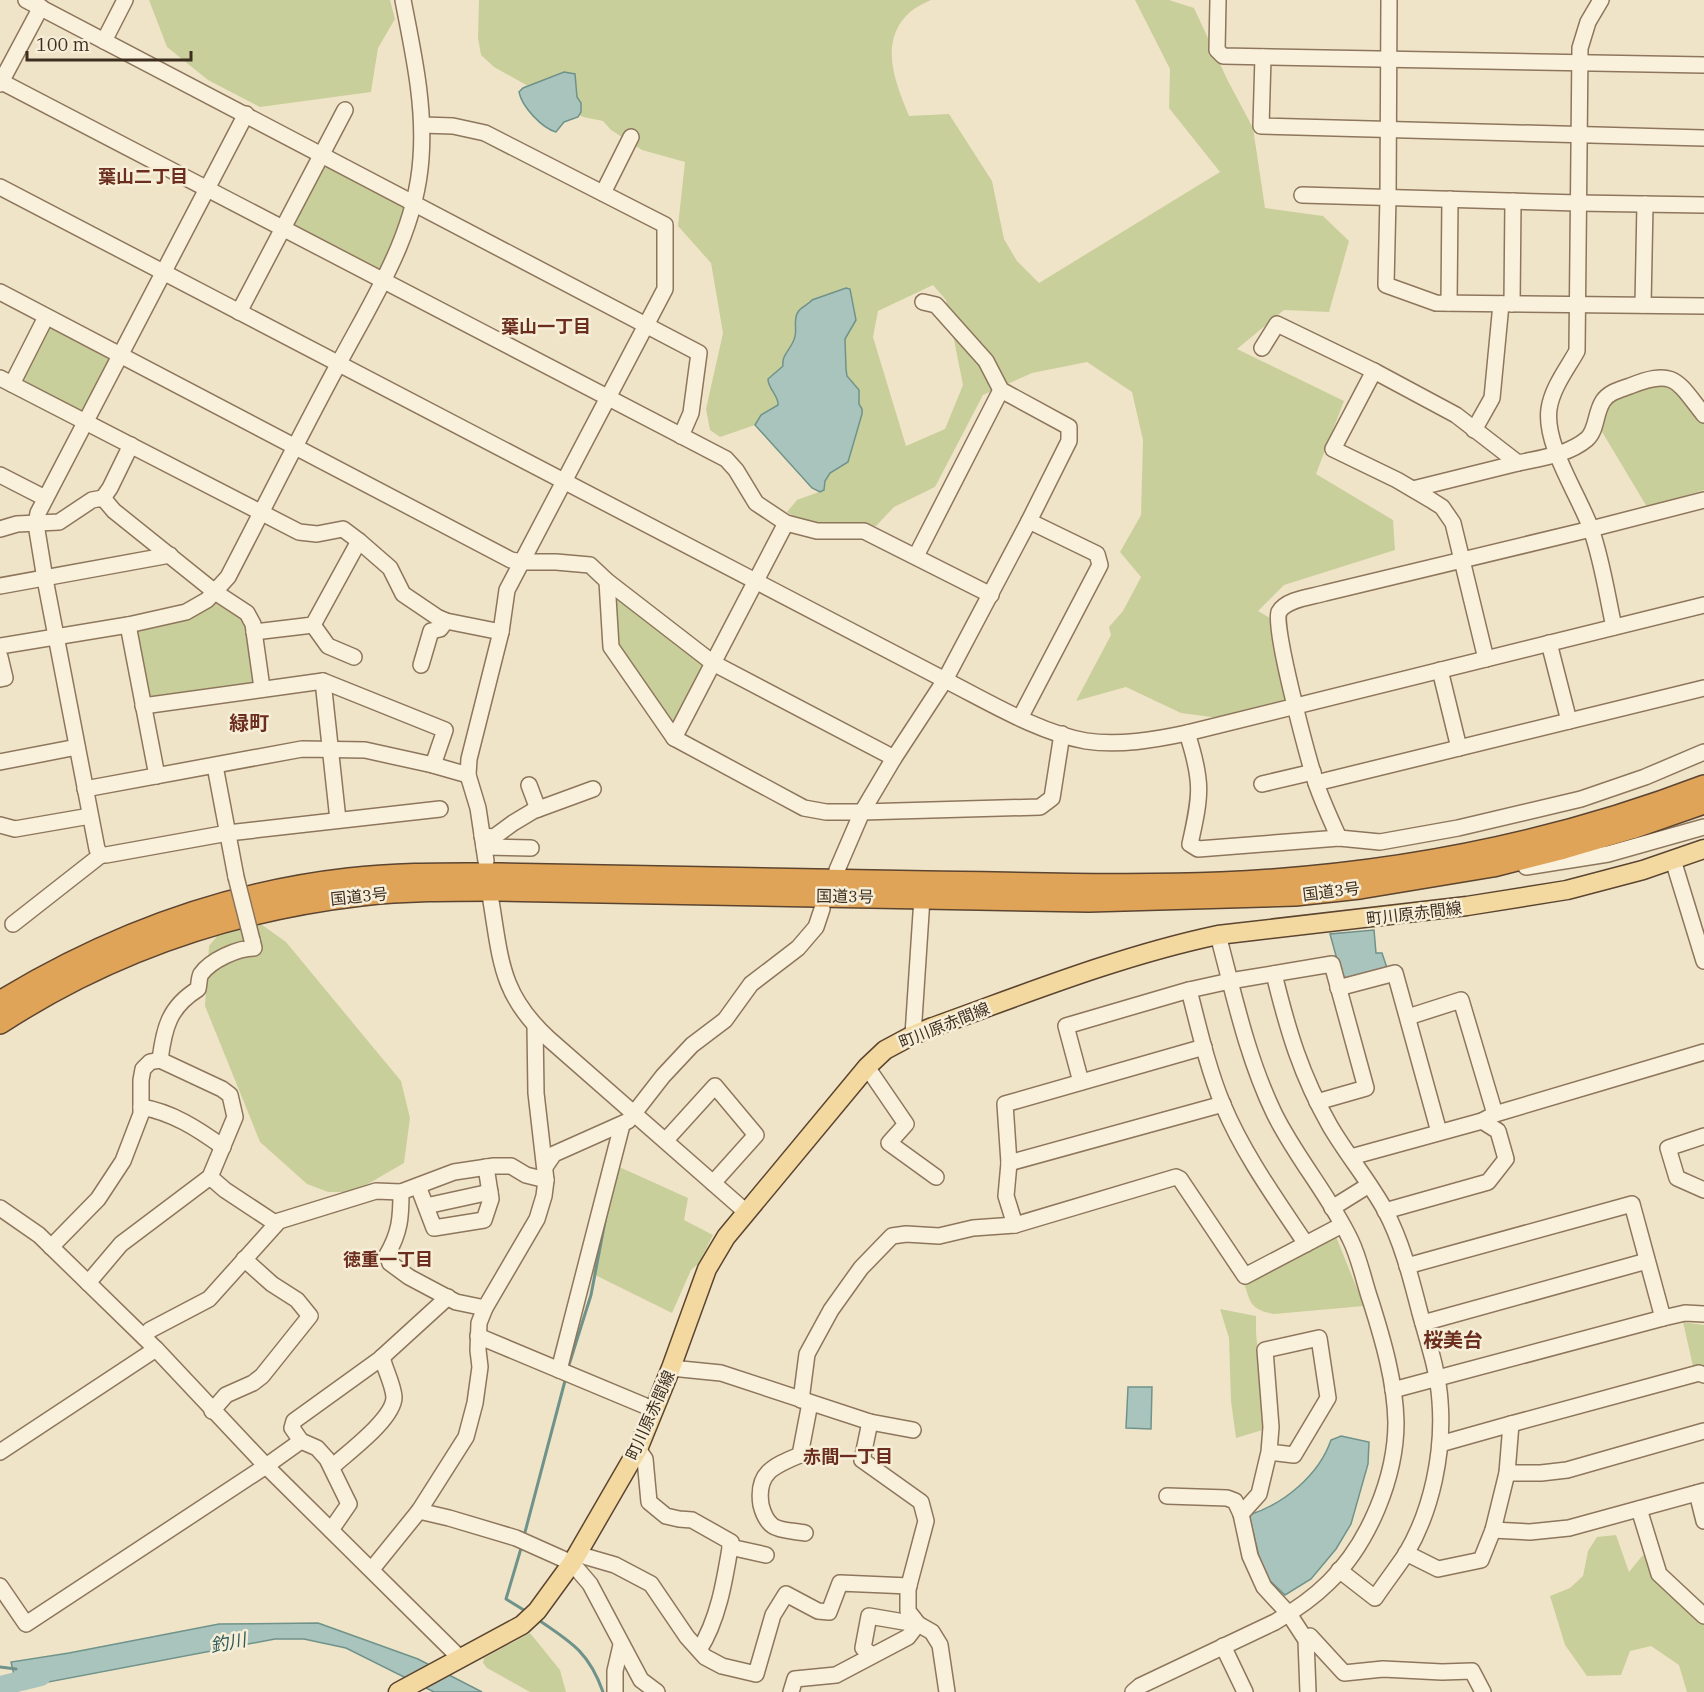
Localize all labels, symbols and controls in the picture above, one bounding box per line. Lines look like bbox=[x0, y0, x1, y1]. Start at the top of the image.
scale bar bbox=[27, 24, 190, 62]
text: 100 m bbox=[36, 33, 90, 56]
district label: 葉山二丁目 bbox=[98, 165, 188, 188]
district label: 葉山一丁目 bbox=[501, 315, 591, 338]
district label: 緑町 bbox=[229, 709, 269, 736]
street label: 国道3号 bbox=[1301, 878, 1361, 904]
street label: 国道3号 bbox=[329, 883, 389, 909]
street label: 国道3号 bbox=[816, 885, 874, 907]
street label: 町川原赤間線 bbox=[1365, 897, 1463, 929]
street label: 町川原赤間線 bbox=[896, 998, 992, 1052]
district label: 徳重一丁目 bbox=[343, 1248, 433, 1271]
district label: 桜美台 bbox=[1423, 1326, 1483, 1353]
street label: 町川原赤間線 bbox=[621, 1367, 679, 1463]
district label: 赤間一丁目 bbox=[803, 1445, 893, 1468]
water label: 釣川 bbox=[208, 1627, 250, 1657]

